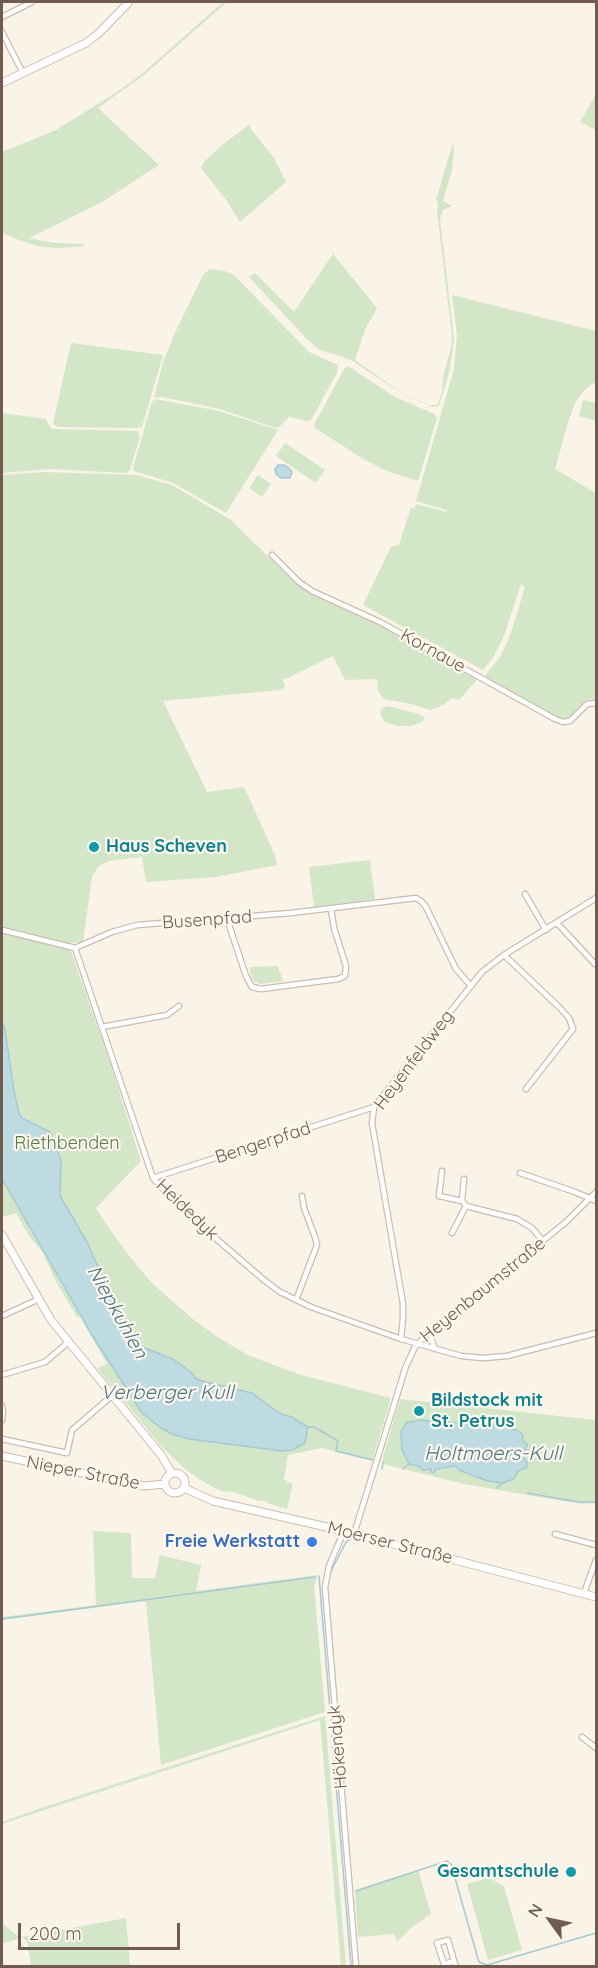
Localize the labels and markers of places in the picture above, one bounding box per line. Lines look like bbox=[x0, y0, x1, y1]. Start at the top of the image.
place label: Haus Scheven bbox=[106, 836, 227, 858]
marker: Haus Scheven bbox=[87, 840, 101, 854]
place label: Bildstock mit St. Petrus bbox=[431, 1390, 543, 1432]
marker: Bildstock mit St. Petrus bbox=[412, 1404, 426, 1418]
place label: Freie Werkstatt bbox=[165, 1531, 300, 1553]
marker: Freie Werkstatt bbox=[305, 1535, 319, 1549]
place label: Gesamtschule bbox=[437, 1861, 559, 1883]
marker: Gesamtschule bbox=[564, 1865, 578, 1879]

